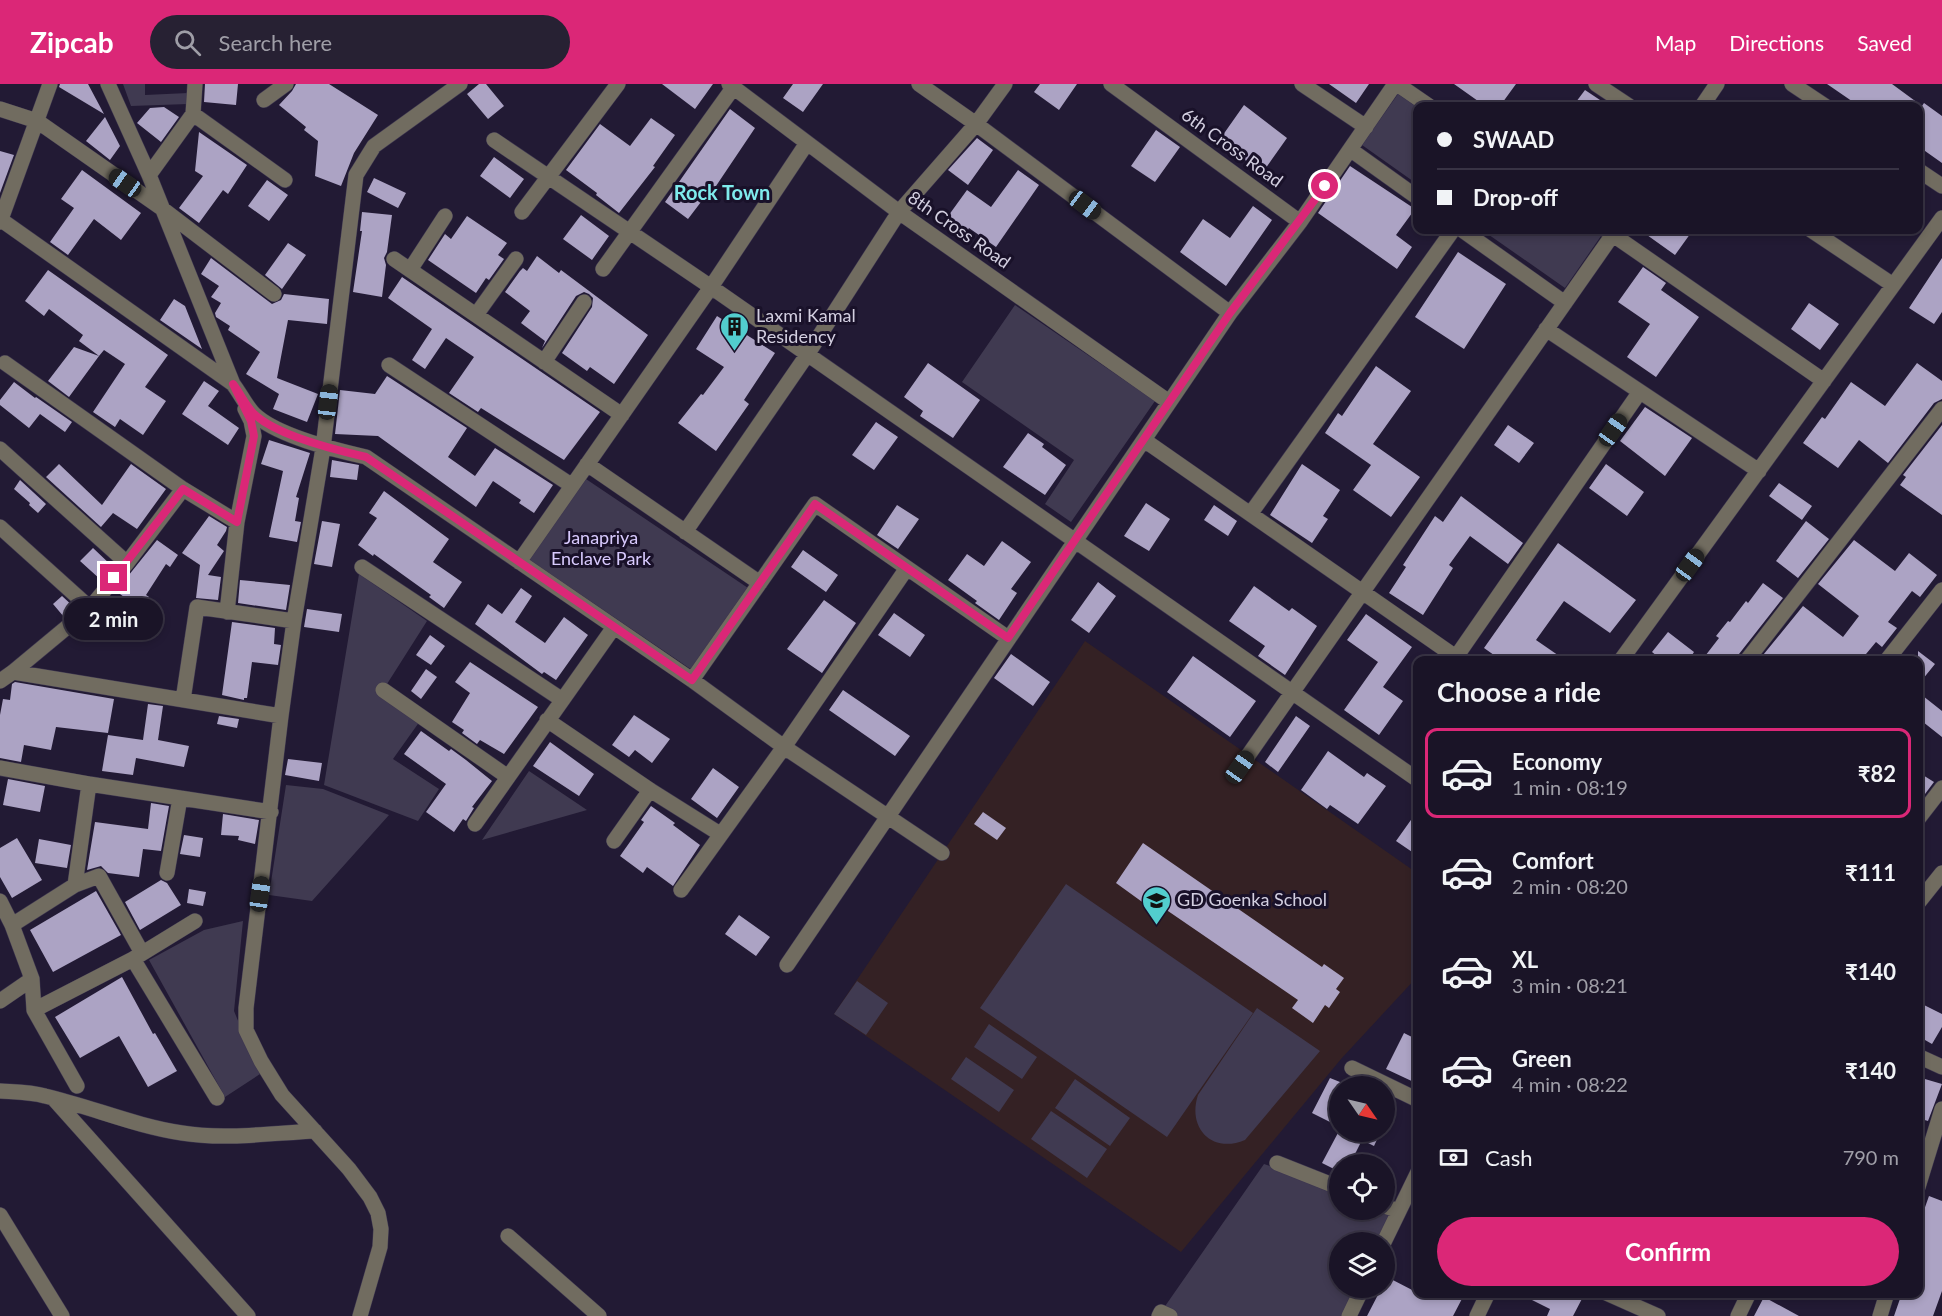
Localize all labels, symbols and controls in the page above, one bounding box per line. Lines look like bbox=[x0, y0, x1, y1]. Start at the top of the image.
search box bbox=[150, 15, 570, 69]
text: Zipcab bbox=[30, 25, 114, 59]
icon: search bbox=[171, 26, 204, 59]
text: Search here bbox=[219, 29, 332, 56]
text: Map bbox=[1655, 30, 1696, 55]
text: Directions bbox=[1729, 30, 1824, 55]
text: Saved bbox=[1857, 30, 1912, 55]
street label: 6th Cross Road bbox=[1178, 103, 1288, 191]
text: SWAAD bbox=[1473, 126, 1554, 153]
car bbox=[105, 165, 145, 201]
route start bbox=[1311, 172, 1338, 199]
district label: Rock Town bbox=[674, 180, 770, 204]
text: Drop-off bbox=[1473, 184, 1558, 211]
street label: 8th Cross Road bbox=[904, 186, 1015, 273]
car bbox=[1065, 187, 1105, 223]
place label: Laxmi Kamal Residency bbox=[756, 304, 856, 347]
building icon: Laxmi Kamal Residency bbox=[719, 310, 751, 352]
car bbox=[317, 383, 339, 421]
car bbox=[1595, 410, 1631, 450]
park label: Janapriya Enclave Park bbox=[551, 526, 652, 569]
car bbox=[1672, 545, 1708, 585]
route end bbox=[100, 564, 127, 591]
callout: 2 min bbox=[64, 599, 164, 641]
text: 2 min bbox=[89, 607, 138, 631]
text: Choose a ride bbox=[1437, 675, 1601, 708]
icon: car bbox=[1440, 746, 1494, 800]
car bbox=[1222, 747, 1258, 787]
text: Economy bbox=[1512, 748, 1602, 775]
text: ₹82 bbox=[1858, 760, 1896, 787]
text: 1 min · 08:19 bbox=[1512, 775, 1628, 799]
icon: car bbox=[1440, 845, 1494, 899]
text: Comfort bbox=[1512, 847, 1594, 874]
text: ₹111 bbox=[1845, 859, 1896, 886]
text: 2 min · 08:20 bbox=[1512, 874, 1628, 898]
car bbox=[249, 875, 271, 913]
school or university icon: GD Goenka School bbox=[1140, 884, 1172, 926]
place label: GD Goenka School bbox=[1177, 888, 1327, 910]
icon: car bbox=[1440, 944, 1494, 998]
text: XL bbox=[1512, 946, 1538, 973]
text: ₹140 bbox=[1845, 958, 1896, 985]
text: 3 min · 08:21 bbox=[1512, 973, 1628, 997]
icon: car bbox=[1440, 1043, 1494, 1097]
text: Green bbox=[1512, 1045, 1572, 1072]
text: ₹140 bbox=[1845, 1057, 1896, 1084]
text: 4 min · 08:22 bbox=[1512, 1072, 1628, 1096]
north arrow bbox=[1329, 1076, 1395, 1142]
map controls bbox=[1329, 1076, 1395, 1298]
icon: cash bbox=[1437, 1141, 1470, 1174]
text: Cash bbox=[1485, 1144, 1532, 1171]
text: 790 m bbox=[1843, 1145, 1899, 1169]
button: locate bbox=[1329, 1154, 1395, 1220]
button: Confirm bbox=[1437, 1217, 1899, 1286]
button: layers bbox=[1329, 1232, 1395, 1298]

